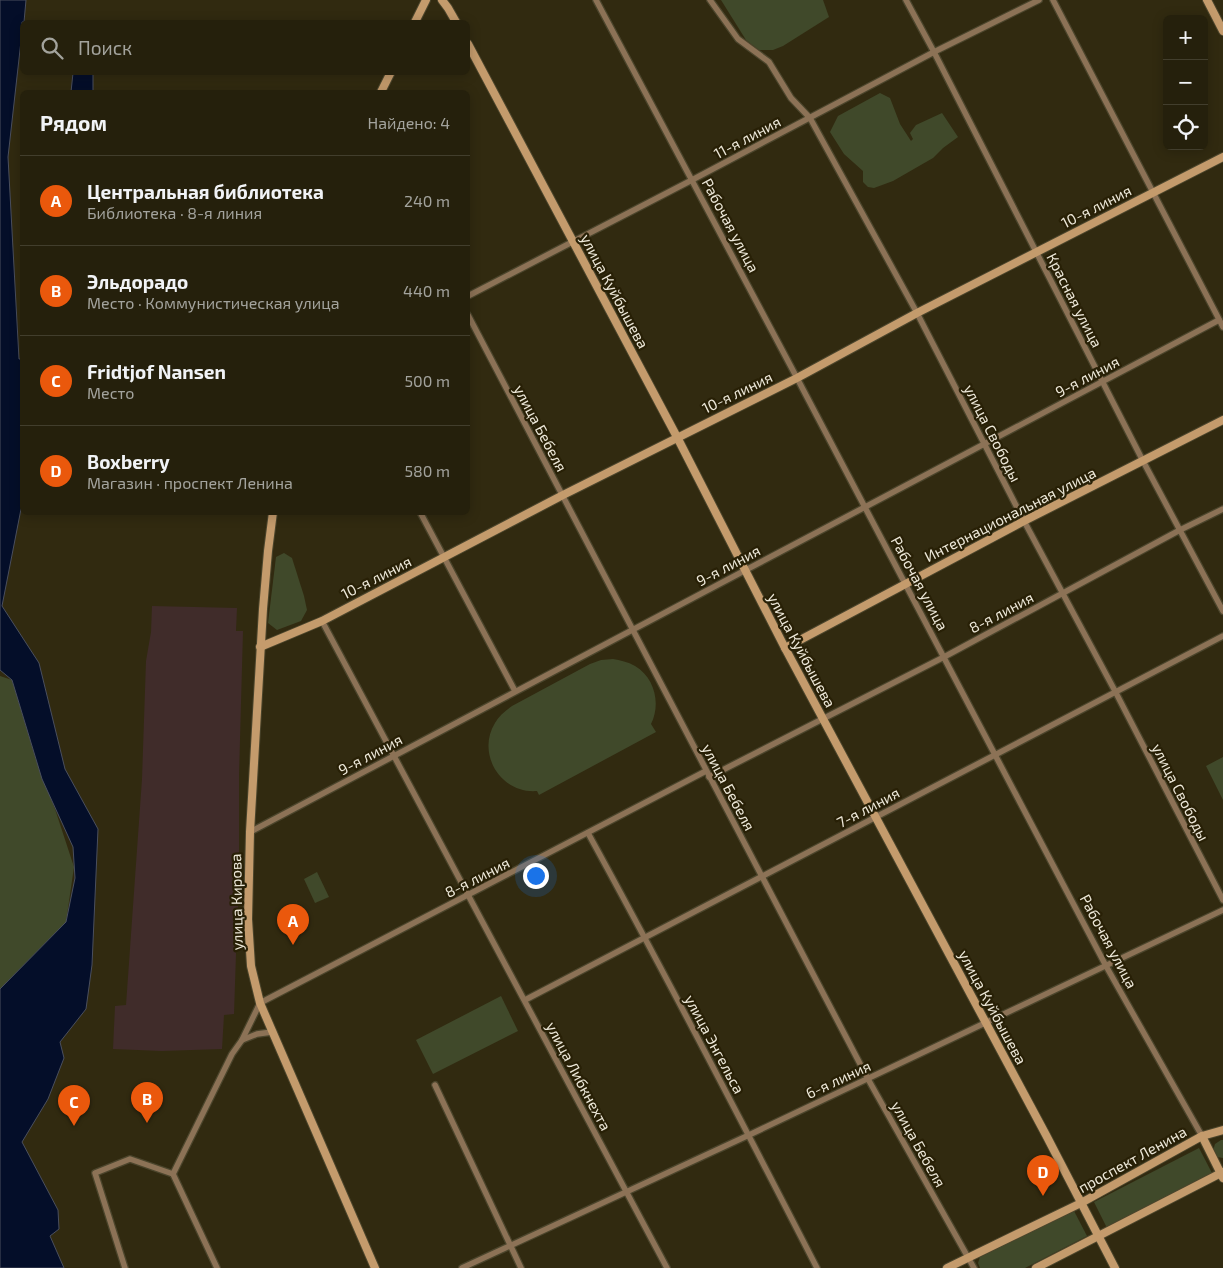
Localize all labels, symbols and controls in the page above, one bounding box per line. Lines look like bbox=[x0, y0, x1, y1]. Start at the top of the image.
map controls bbox=[1163, 15, 1208, 150]
button: + bbox=[1163, 15, 1208, 60]
search box bbox=[20, 20, 470, 75]
icon: search bbox=[38, 34, 66, 62]
text: Поиск bbox=[78, 36, 132, 59]
button: − bbox=[1163, 60, 1208, 105]
button: locate bbox=[1163, 105, 1208, 150]
text: Рядом bbox=[40, 110, 107, 135]
street label: 11-я линия bbox=[711, 112, 783, 162]
text: Найдено: 4 bbox=[367, 113, 450, 132]
street label: Рабочая улица bbox=[698, 175, 763, 276]
text: Центральная библиотека bbox=[87, 180, 324, 203]
street label: 10-я линия bbox=[1058, 181, 1134, 231]
text: A bbox=[51, 191, 61, 210]
text: 240 m bbox=[404, 191, 450, 210]
text: Библиотека · 8-я линия bbox=[87, 203, 262, 222]
street label: улица Куйбышева bbox=[576, 231, 653, 352]
street label: Красная улица bbox=[1043, 250, 1107, 351]
text: Эльдорадо bbox=[87, 270, 188, 293]
text: B bbox=[51, 281, 61, 300]
text: 440 m bbox=[403, 281, 450, 300]
text: Место · Коммунистическая улица bbox=[87, 293, 340, 312]
street label: 9-я линия bbox=[1052, 352, 1122, 400]
text: Fridtjof Nansen bbox=[87, 360, 226, 383]
street label: 10-я линия bbox=[699, 367, 775, 417]
text: C bbox=[51, 371, 61, 390]
text: 500 m bbox=[405, 371, 450, 390]
street label: улица Свободы bbox=[960, 381, 1025, 485]
street label: улица Бебеля bbox=[510, 382, 571, 475]
text: Место bbox=[87, 383, 134, 402]
text: Boxberry bbox=[87, 450, 170, 473]
text: D bbox=[51, 461, 61, 480]
text: 580 m bbox=[404, 461, 450, 480]
street label: Интернациональная улица bbox=[921, 463, 1099, 566]
text: Магазин · проспект Ленина bbox=[87, 473, 293, 492]
street label: Рабочая улица bbox=[887, 533, 952, 634]
street label: 9-я линия bbox=[693, 541, 763, 589]
street label: 10-я линия bbox=[338, 552, 414, 602]
street label: 8-я линия bbox=[966, 588, 1036, 636]
street label: улица Куйбышева bbox=[763, 590, 840, 711]
street label: 9-я линия bbox=[335, 730, 405, 778]
street label: улица Свободы bbox=[1148, 740, 1213, 844]
street label: улица Бебеля bbox=[698, 741, 759, 834]
street label: 7-я линия bbox=[834, 783, 902, 831]
street label: улица Кирова bbox=[226, 853, 247, 951]
street label: 8-я линия bbox=[442, 853, 512, 901]
your location bbox=[523, 863, 549, 889]
street label: Рабочая улица bbox=[1076, 891, 1141, 992]
pin: A bbox=[277, 904, 309, 945]
street label: улица Куйбышева bbox=[954, 947, 1031, 1068]
street label: улица Энгельса bbox=[680, 991, 749, 1097]
street label: улица Либкнехта bbox=[542, 1019, 615, 1134]
street label: 6-я линия bbox=[803, 1056, 873, 1102]
pin: B bbox=[131, 1082, 163, 1123]
pin: C bbox=[58, 1085, 90, 1126]
street label: улица Бебеля bbox=[887, 1098, 950, 1191]
street label: проспект Ленина bbox=[1075, 1122, 1189, 1196]
pin: D bbox=[1027, 1155, 1059, 1196]

